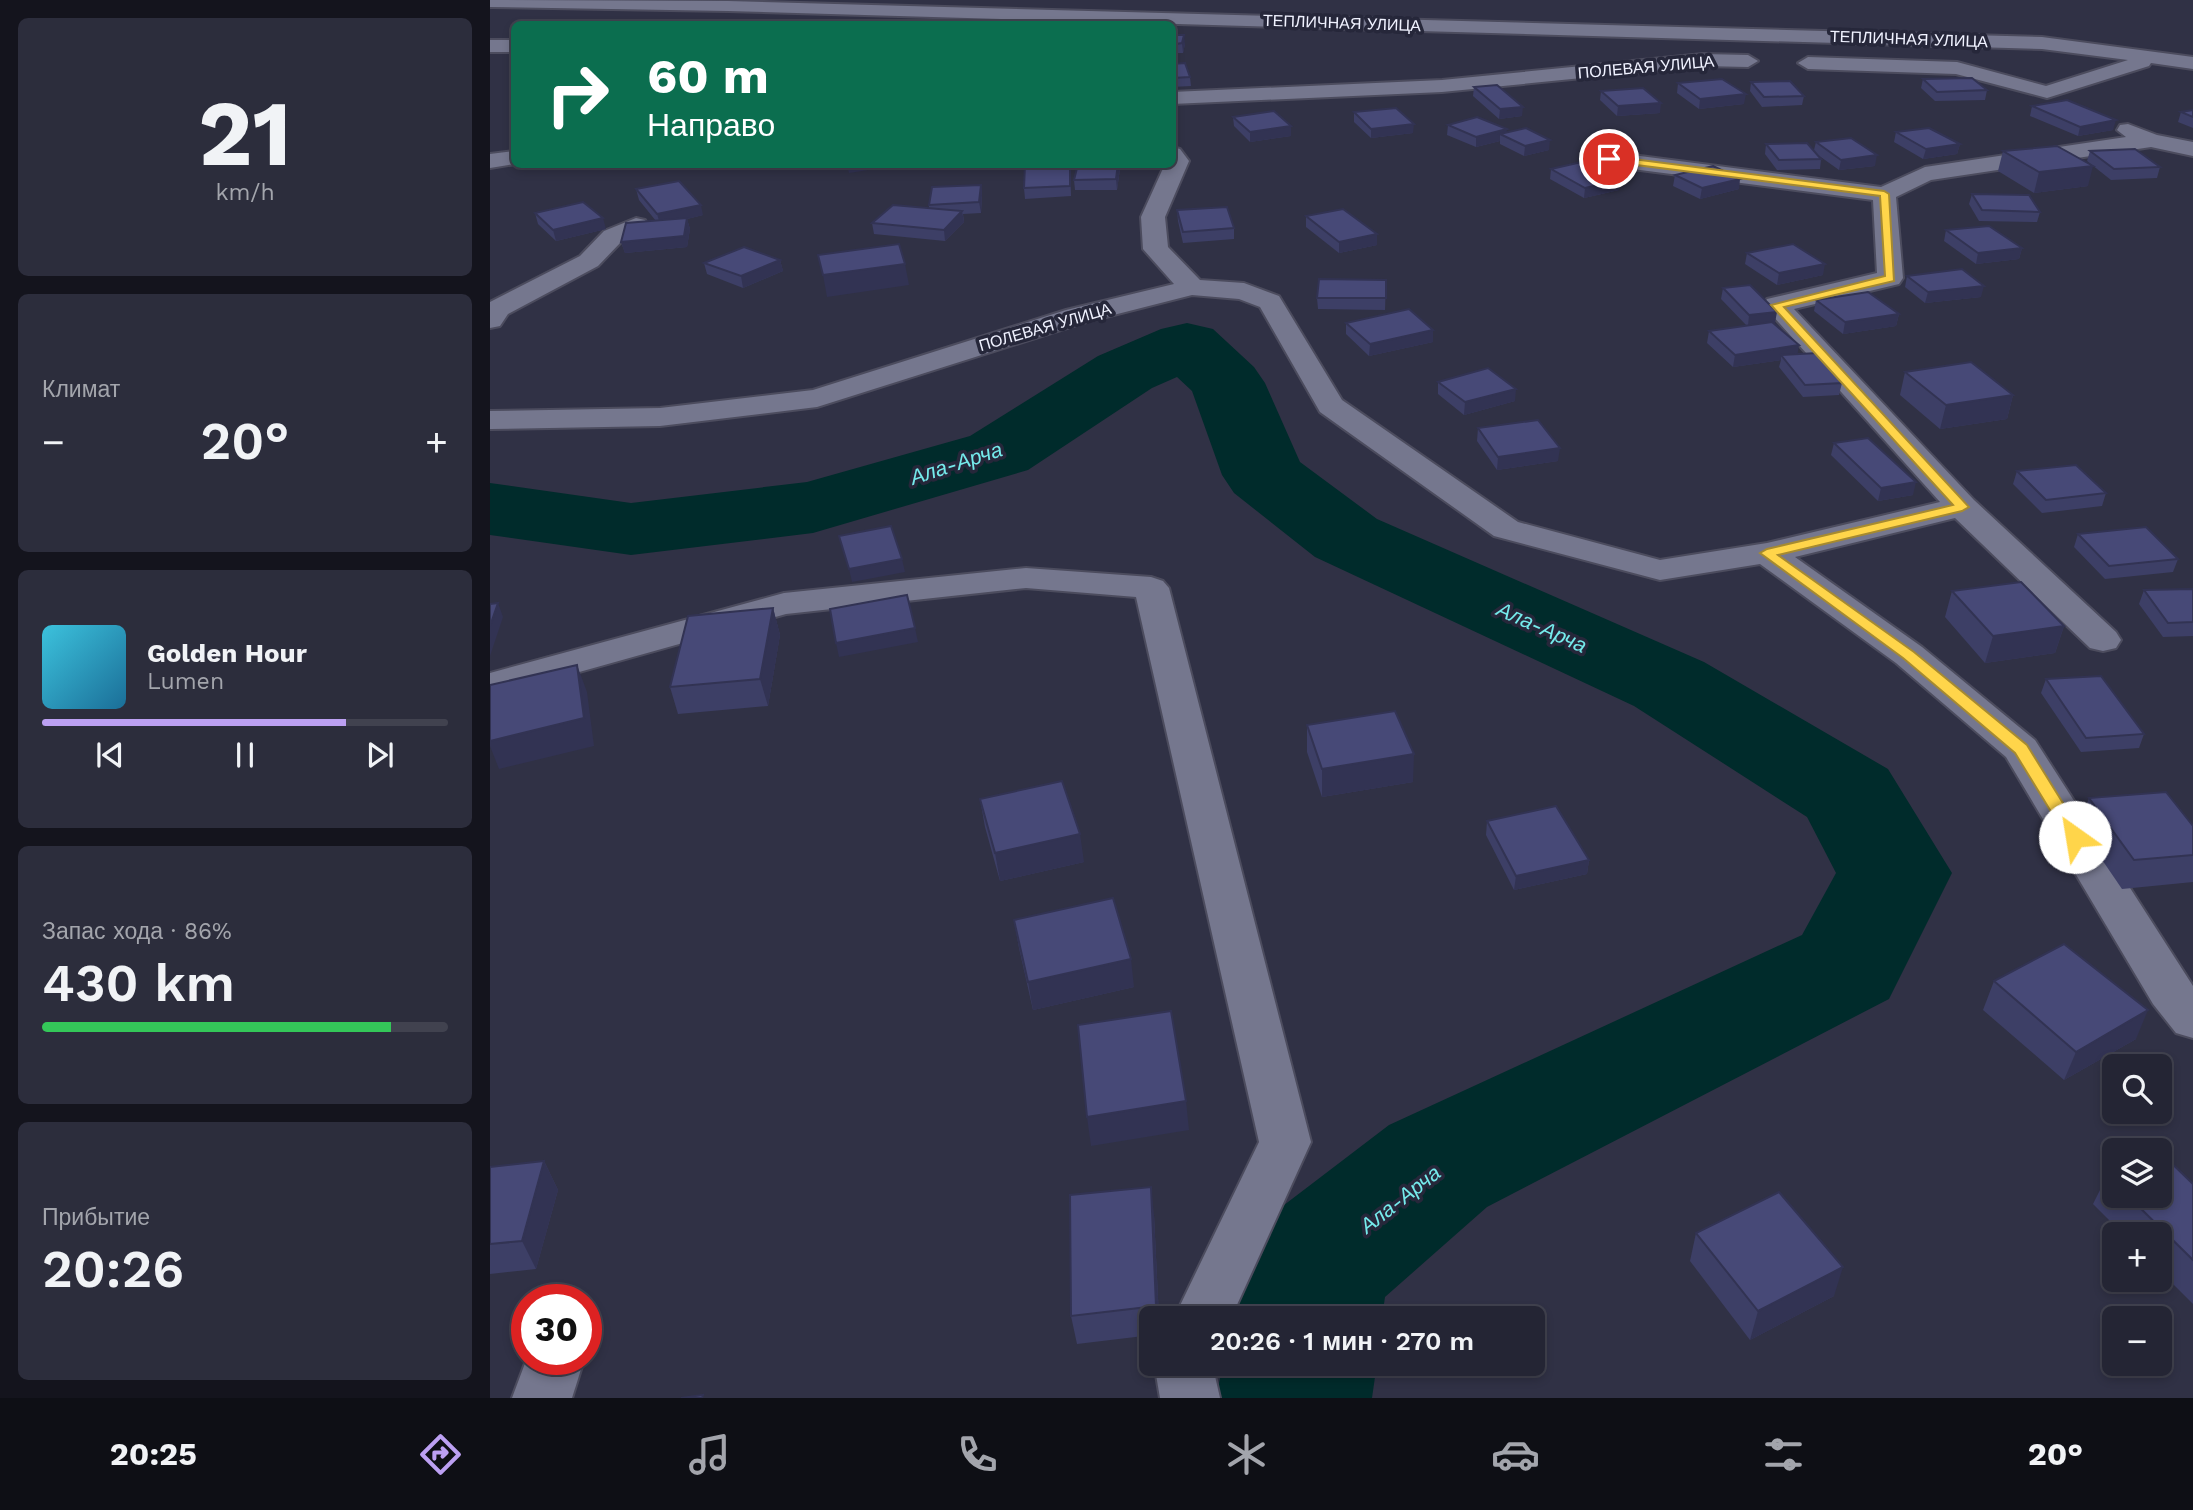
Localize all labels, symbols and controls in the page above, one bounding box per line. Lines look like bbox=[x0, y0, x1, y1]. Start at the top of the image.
street label: ТЕПЛИЧНАЯ УЛИЦА bbox=[1263, 11, 1422, 35]
street label: ТЕПЛИЧНАЯ УЛИЦА bbox=[1830, 27, 1989, 51]
text: 60 m bbox=[647, 47, 769, 105]
icon: right bbox=[532, 49, 623, 140]
street label: ПОЛЕВАЯ УЛИЦА bbox=[1577, 52, 1715, 82]
text: 21 bbox=[198, 80, 292, 187]
text: Направо bbox=[647, 106, 775, 144]
pin bbox=[1579, 129, 1639, 189]
icon: arrive bbox=[1590, 140, 1628, 178]
text: km/h bbox=[215, 179, 275, 206]
street label: ПОЛЕВАЯ УЛИЦА bbox=[977, 299, 1114, 355]
text: Климат bbox=[42, 376, 120, 403]
text: 20° bbox=[201, 411, 289, 472]
text: − bbox=[42, 420, 65, 464]
text: + bbox=[425, 420, 448, 464]
water label: Ала-Арча bbox=[905, 436, 1005, 490]
water label: Ала-Арча bbox=[1491, 595, 1591, 658]
text: Golden Hour bbox=[147, 638, 307, 668]
text: Lumen bbox=[147, 668, 224, 695]
icon: previous bbox=[91, 736, 129, 774]
icon: pause bbox=[226, 736, 264, 774]
icon: next bbox=[361, 736, 399, 774]
position arrow bbox=[2038, 800, 2112, 874]
text: Запас хода · 86% bbox=[42, 918, 232, 945]
text: 430 km bbox=[42, 953, 235, 1014]
map controls bbox=[2102, 1054, 2172, 1376]
button: search bbox=[2102, 1054, 2172, 1124]
button: layers bbox=[2102, 1138, 2172, 1208]
water label: Ала-Арча bbox=[1353, 1160, 1445, 1239]
text: Прибытие bbox=[42, 1204, 150, 1231]
button: + bbox=[2102, 1222, 2172, 1292]
text: 20:26 bbox=[42, 1239, 184, 1300]
speed limit sign: 30 bbox=[511, 1284, 602, 1375]
button: − bbox=[2102, 1306, 2172, 1376]
text: 20:26 · 1 мин · 270 m bbox=[1210, 1326, 1474, 1356]
icon: directions bbox=[416, 1430, 465, 1479]
icon: music bbox=[685, 1430, 734, 1479]
icon: phone bbox=[953, 1430, 1002, 1479]
icon: climate bbox=[1222, 1430, 1271, 1479]
icon: car bbox=[1491, 1430, 1540, 1479]
icon: filters bbox=[1759, 1430, 1808, 1479]
text: 20:25 bbox=[110, 1435, 197, 1473]
text: 20° bbox=[2028, 1435, 2083, 1473]

